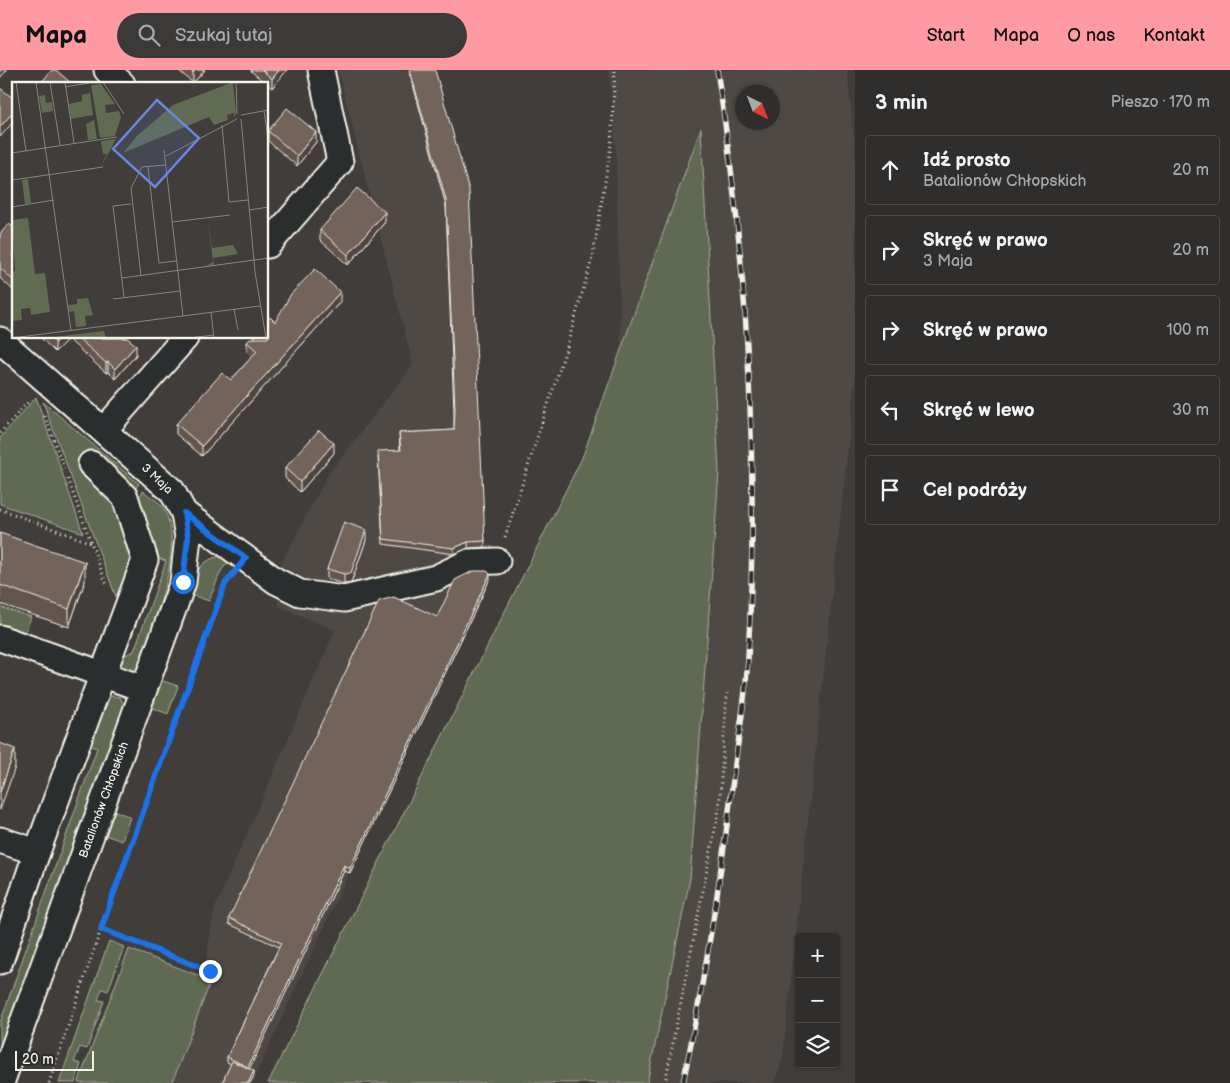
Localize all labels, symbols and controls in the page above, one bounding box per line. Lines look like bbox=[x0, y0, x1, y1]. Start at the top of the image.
search box bbox=[117, 13, 467, 58]
text: Mapa bbox=[25, 21, 87, 50]
icon: search bbox=[135, 21, 163, 49]
text: Szukaj tutaj bbox=[175, 24, 272, 47]
text: Start bbox=[927, 25, 965, 46]
text: Mapa bbox=[993, 25, 1039, 46]
text: O nas bbox=[1067, 25, 1115, 46]
text: Kontakt bbox=[1143, 25, 1205, 46]
inset map bbox=[12, 82, 269, 339]
north arrow bbox=[735, 85, 780, 130]
text: 3 min bbox=[875, 90, 928, 115]
text: Pieszo · 170 m bbox=[1111, 93, 1210, 112]
text: Idź prosto bbox=[923, 149, 1011, 172]
icon: ahead bbox=[876, 156, 904, 184]
text: 20 m bbox=[1173, 161, 1209, 180]
text: Batalionów Chłopskich bbox=[923, 172, 1086, 191]
text: Skręć w prawo bbox=[923, 229, 1048, 252]
icon: right bbox=[876, 236, 904, 264]
text: 20 m bbox=[1173, 241, 1209, 260]
text: 3 Maja bbox=[923, 252, 973, 271]
icon: right bbox=[876, 316, 904, 344]
text: Skręć w prawo bbox=[923, 319, 1048, 342]
text: 100 m bbox=[1166, 321, 1209, 340]
icon: left bbox=[876, 396, 904, 424]
text: Skręć w lewo bbox=[923, 399, 1035, 422]
text: 30 m bbox=[1172, 401, 1209, 420]
street label: 3 Maja bbox=[138, 461, 176, 498]
icon: arrive bbox=[876, 476, 904, 504]
text: Cel podróży bbox=[923, 479, 1027, 502]
route start bbox=[172, 571, 195, 594]
street label: Batalionów Chłopskich bbox=[76, 740, 132, 860]
map controls bbox=[795, 933, 840, 1068]
button: + bbox=[795, 933, 840, 978]
route end bbox=[199, 960, 222, 983]
button: − bbox=[795, 978, 840, 1023]
button: layers bbox=[795, 1023, 840, 1068]
scale bar bbox=[15, 1048, 94, 1071]
text: 20 m bbox=[22, 1051, 54, 1068]

